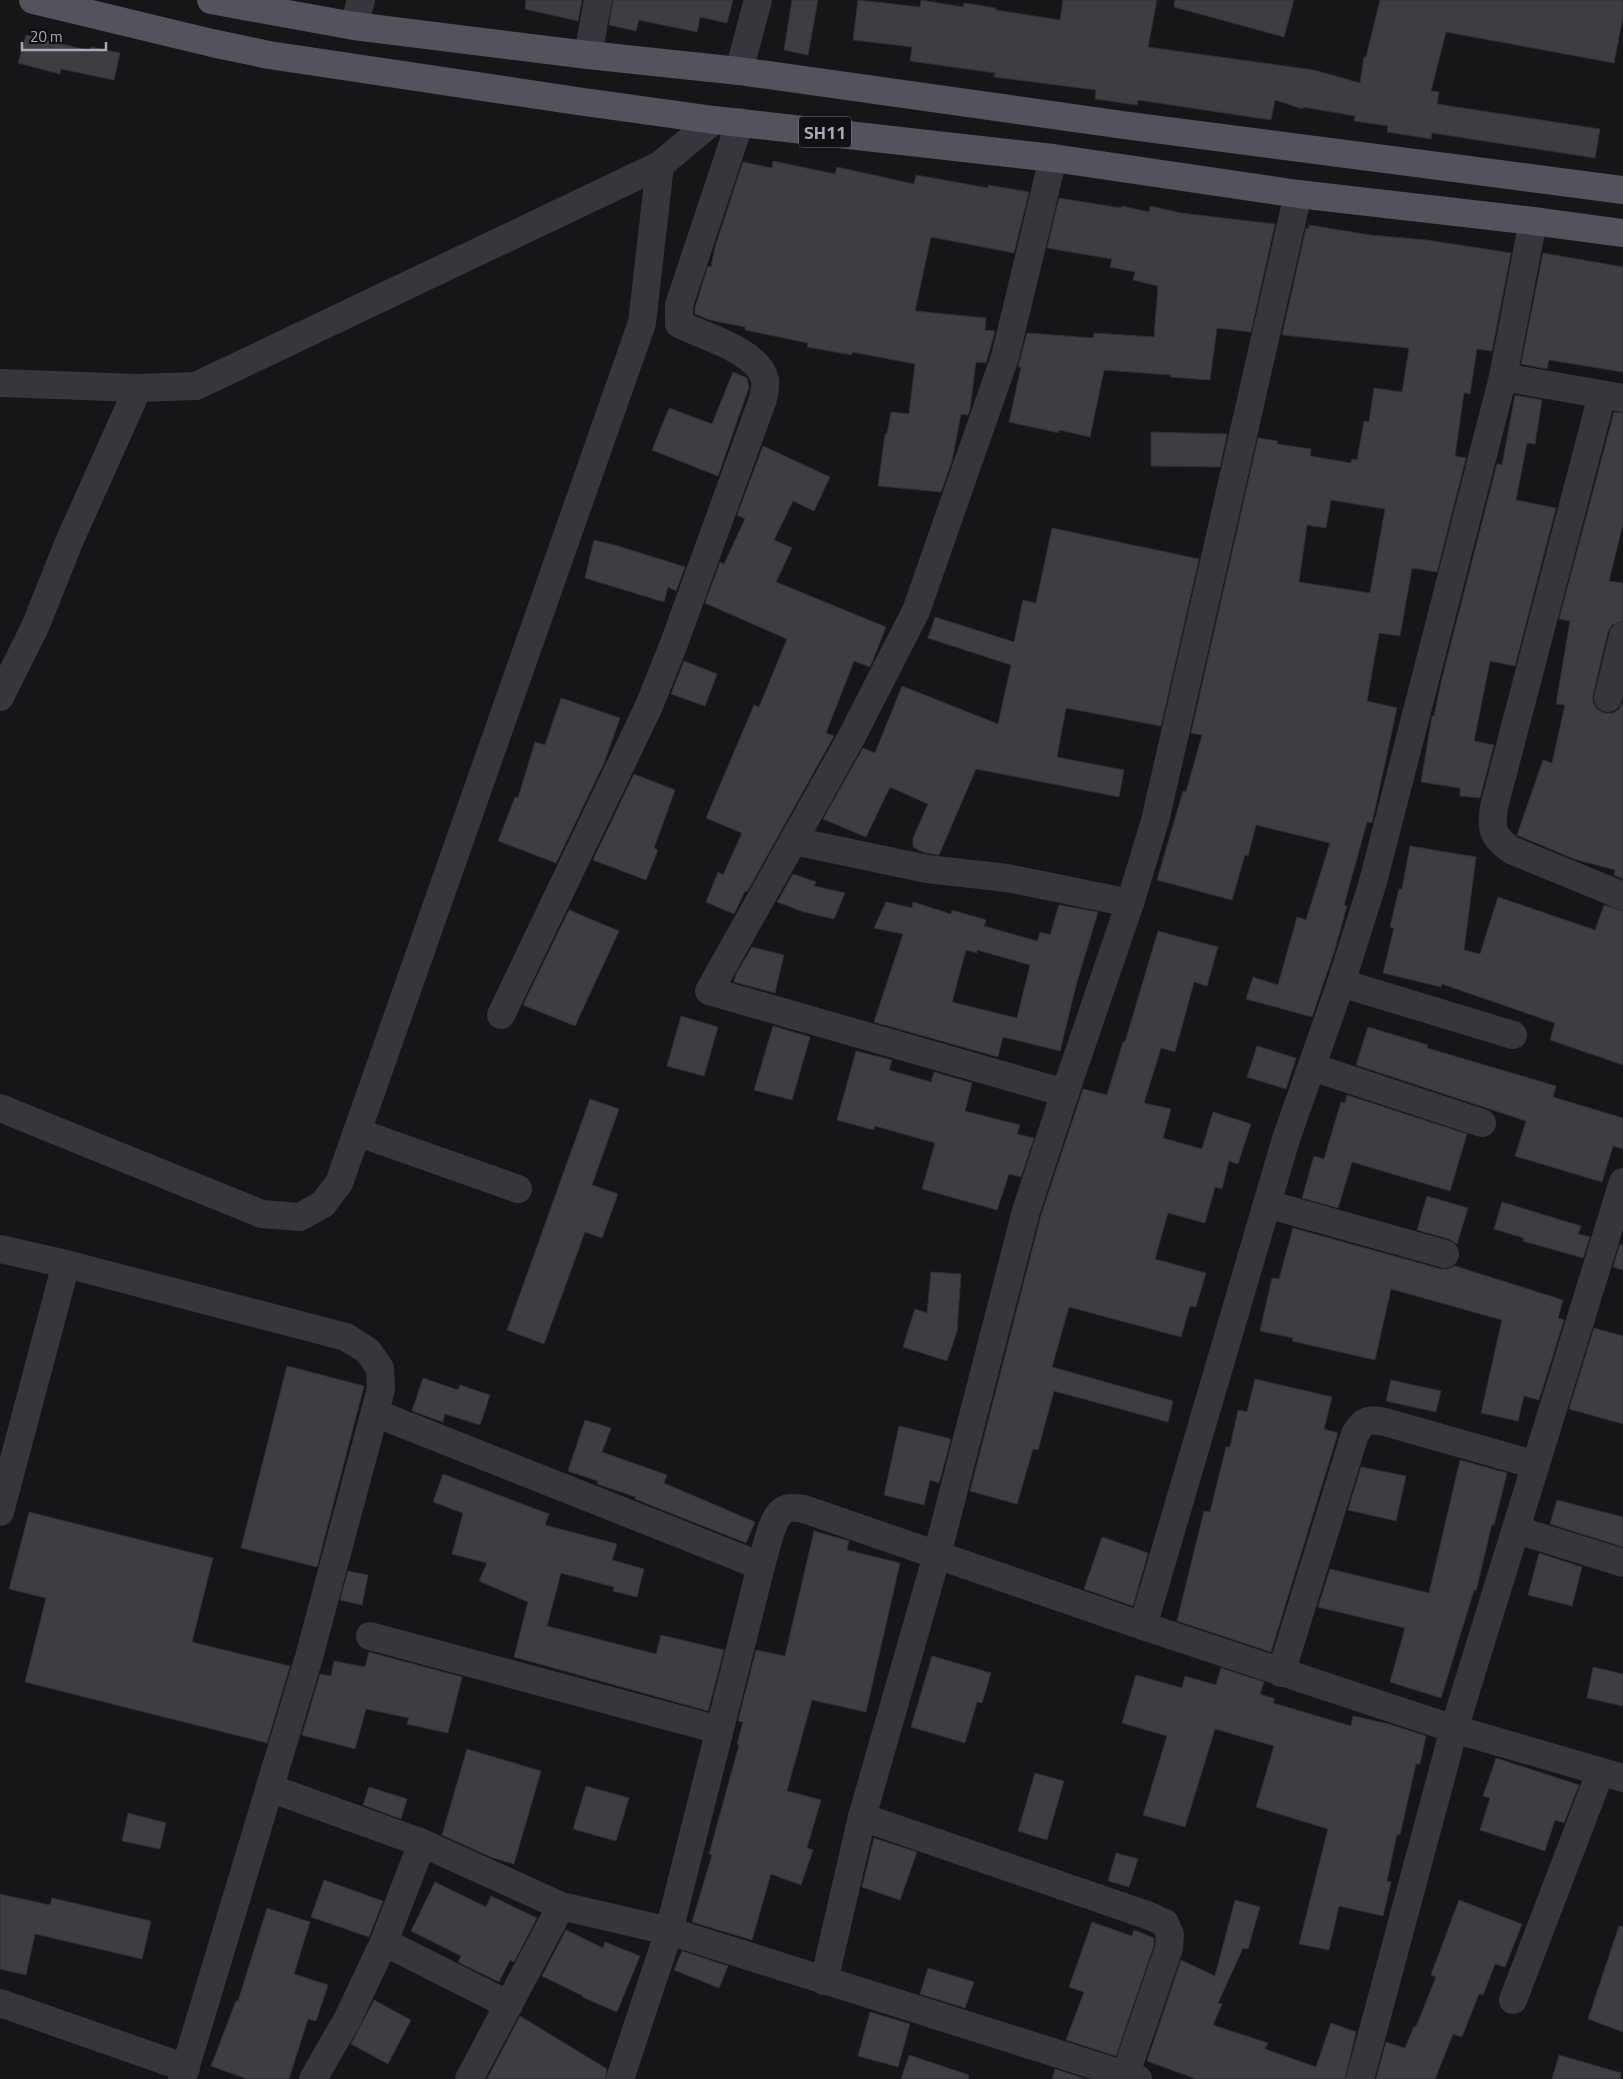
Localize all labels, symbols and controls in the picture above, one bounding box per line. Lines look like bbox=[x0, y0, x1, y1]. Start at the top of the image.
scale bar bbox=[22, 20, 106, 52]
text: 20 m bbox=[30, 25, 63, 48]
road number: SH11 bbox=[799, 116, 851, 148]

